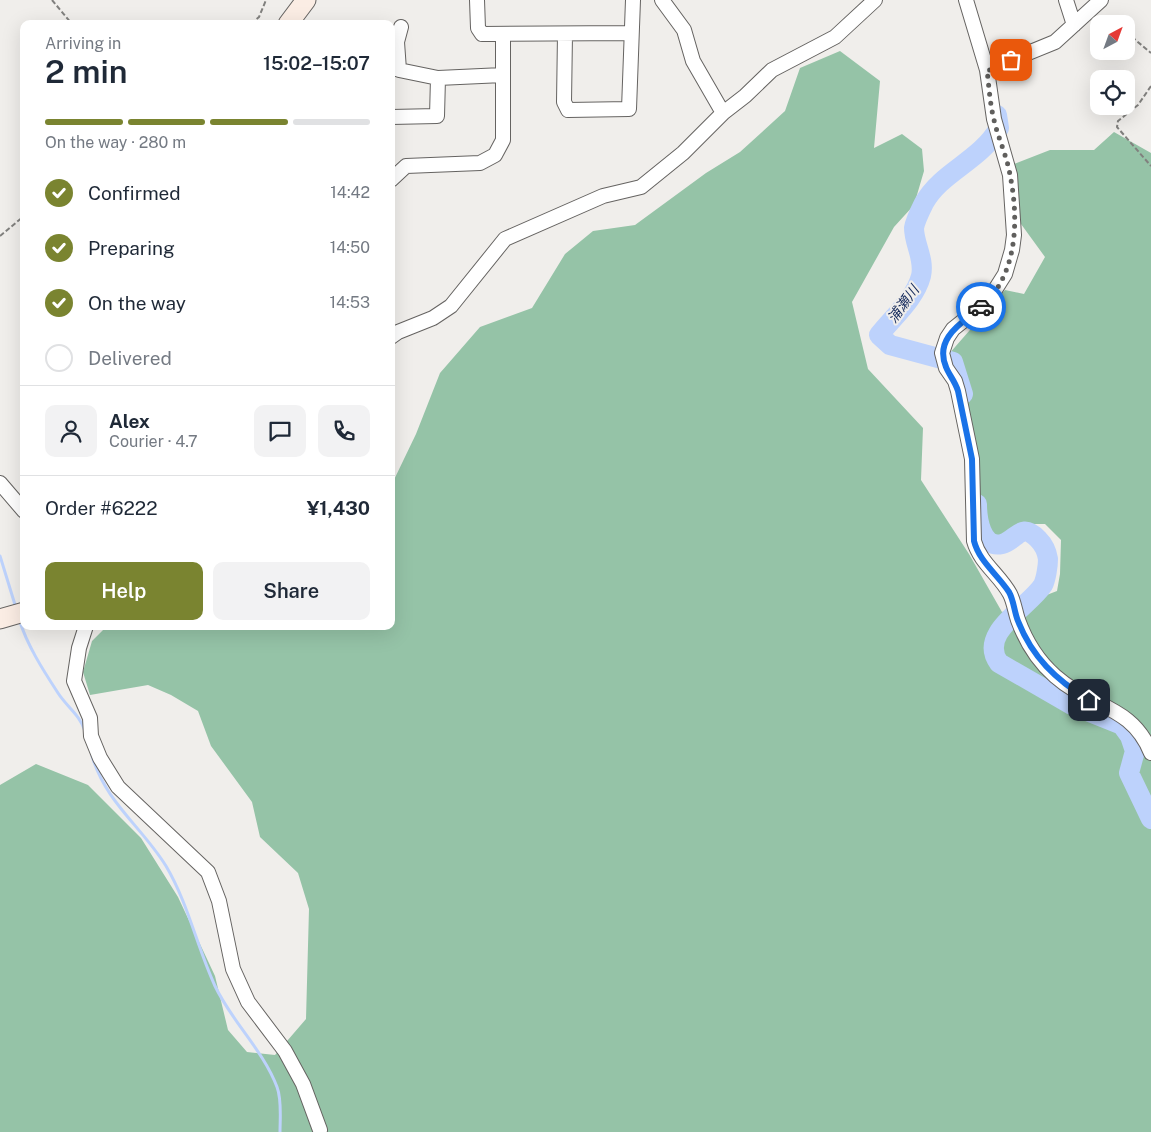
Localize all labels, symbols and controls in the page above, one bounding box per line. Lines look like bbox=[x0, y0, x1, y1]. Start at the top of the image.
north arrow bbox=[1090, 15, 1135, 60]
map controls bbox=[1090, 15, 1135, 115]
text: Arriving in bbox=[45, 34, 121, 53]
pin bbox=[990, 39, 1032, 81]
icon: bag bbox=[997, 46, 1025, 74]
text: 15:02–15:07 bbox=[263, 52, 370, 74]
text: 2 min bbox=[45, 53, 128, 90]
button: locate bbox=[1090, 70, 1135, 115]
text: On the way · 280 m bbox=[45, 133, 186, 152]
icon: check bbox=[45, 179, 73, 207]
text: Confirmed bbox=[88, 182, 181, 204]
text: 14:42 bbox=[330, 183, 370, 202]
icon: check bbox=[45, 234, 73, 262]
text: Preparing bbox=[88, 237, 175, 259]
text: 14:50 bbox=[330, 238, 370, 257]
water label: 浦瀬川 bbox=[884, 281, 923, 326]
courier bbox=[956, 282, 1006, 332]
icon: check bbox=[45, 289, 73, 317]
text: On the way bbox=[88, 292, 186, 314]
text: 14:53 bbox=[329, 293, 370, 312]
icon: car bbox=[967, 293, 995, 321]
text: Delivered bbox=[88, 347, 172, 369]
button: person bbox=[45, 405, 97, 457]
button: chat bbox=[254, 405, 306, 457]
button: phone bbox=[318, 405, 370, 457]
text: Alex bbox=[109, 410, 150, 432]
text: Courier · 4.7 bbox=[109, 432, 198, 451]
text: Order #6222 bbox=[45, 497, 158, 519]
text: ¥1,430 bbox=[307, 497, 370, 519]
button: Help bbox=[45, 562, 203, 620]
button: Share bbox=[213, 562, 370, 620]
pin bbox=[1068, 679, 1110, 721]
icon: home bbox=[1075, 686, 1103, 714]

